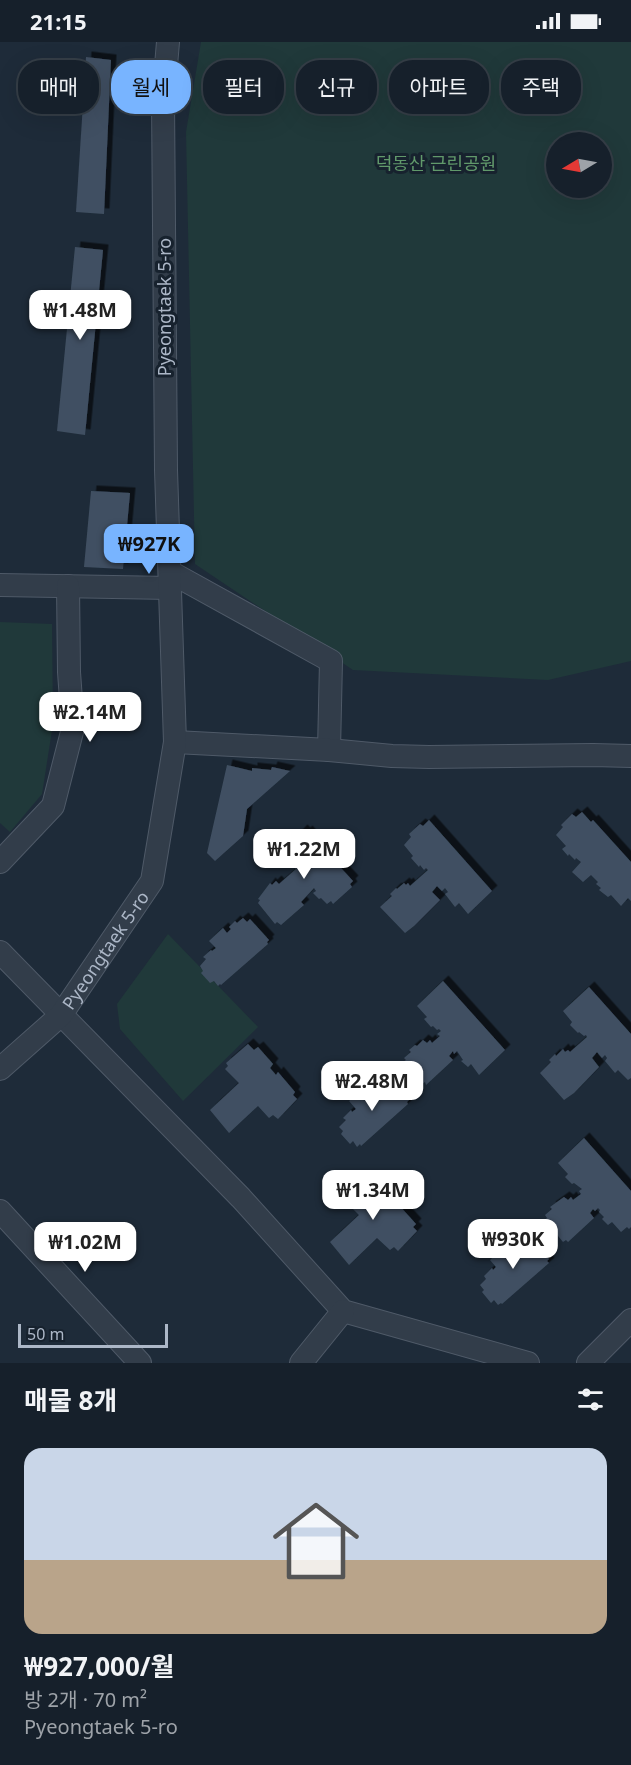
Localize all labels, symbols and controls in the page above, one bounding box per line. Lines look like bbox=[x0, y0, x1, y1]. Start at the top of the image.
text: 21:15 bbox=[30, 6, 87, 36]
chip: 매매 bbox=[18, 60, 99, 114]
chip: 월세 bbox=[111, 60, 191, 114]
chip: 필터 bbox=[203, 60, 284, 114]
chip: 신규 bbox=[296, 60, 377, 114]
chip: 아파트 bbox=[389, 60, 489, 114]
chip: 주택 bbox=[501, 60, 581, 114]
north arrow bbox=[546, 132, 612, 198]
map controls bbox=[546, 132, 612, 198]
park label: 덕동산 근린공원 bbox=[376, 151, 496, 175]
street label: Pyeongtaek 5-ro bbox=[152, 238, 176, 376]
pin: ₩1.48M bbox=[31, 290, 129, 341]
text: ₩1.48M bbox=[43, 296, 117, 323]
pin: ₩927K bbox=[107, 524, 191, 575]
text: ₩927K bbox=[118, 530, 180, 557]
pin: ₩2.14M bbox=[41, 692, 139, 743]
text: ₩2.14M bbox=[53, 698, 127, 725]
pin: ₩1.22M bbox=[255, 829, 353, 880]
text: ₩1.22M bbox=[267, 835, 341, 862]
street label: Pyeongtaek 5-ro bbox=[56, 886, 154, 1014]
pin: ₩2.48M bbox=[323, 1061, 421, 1112]
text: ₩2.48M bbox=[335, 1067, 409, 1094]
pin: ₩1.34M bbox=[324, 1170, 422, 1221]
text: ₩1.34M bbox=[336, 1176, 410, 1203]
pin: ₩930K bbox=[471, 1219, 555, 1270]
pin: ₩1.02M bbox=[36, 1222, 134, 1273]
text: ₩930K bbox=[482, 1225, 544, 1252]
text: ₩1.02M bbox=[48, 1228, 122, 1255]
scale bar bbox=[18, 1321, 168, 1348]
text: 50 m bbox=[27, 1323, 64, 1345]
text: 매물 8개 bbox=[24, 1382, 117, 1418]
icon: filters bbox=[574, 1383, 607, 1416]
icon: home bbox=[262, 1487, 370, 1595]
text: ₩927,000/월 bbox=[24, 1648, 175, 1684]
text: 방 2개 · 70 m² bbox=[24, 1686, 147, 1713]
text: Pyeongtaek 5-ro bbox=[24, 1713, 178, 1740]

